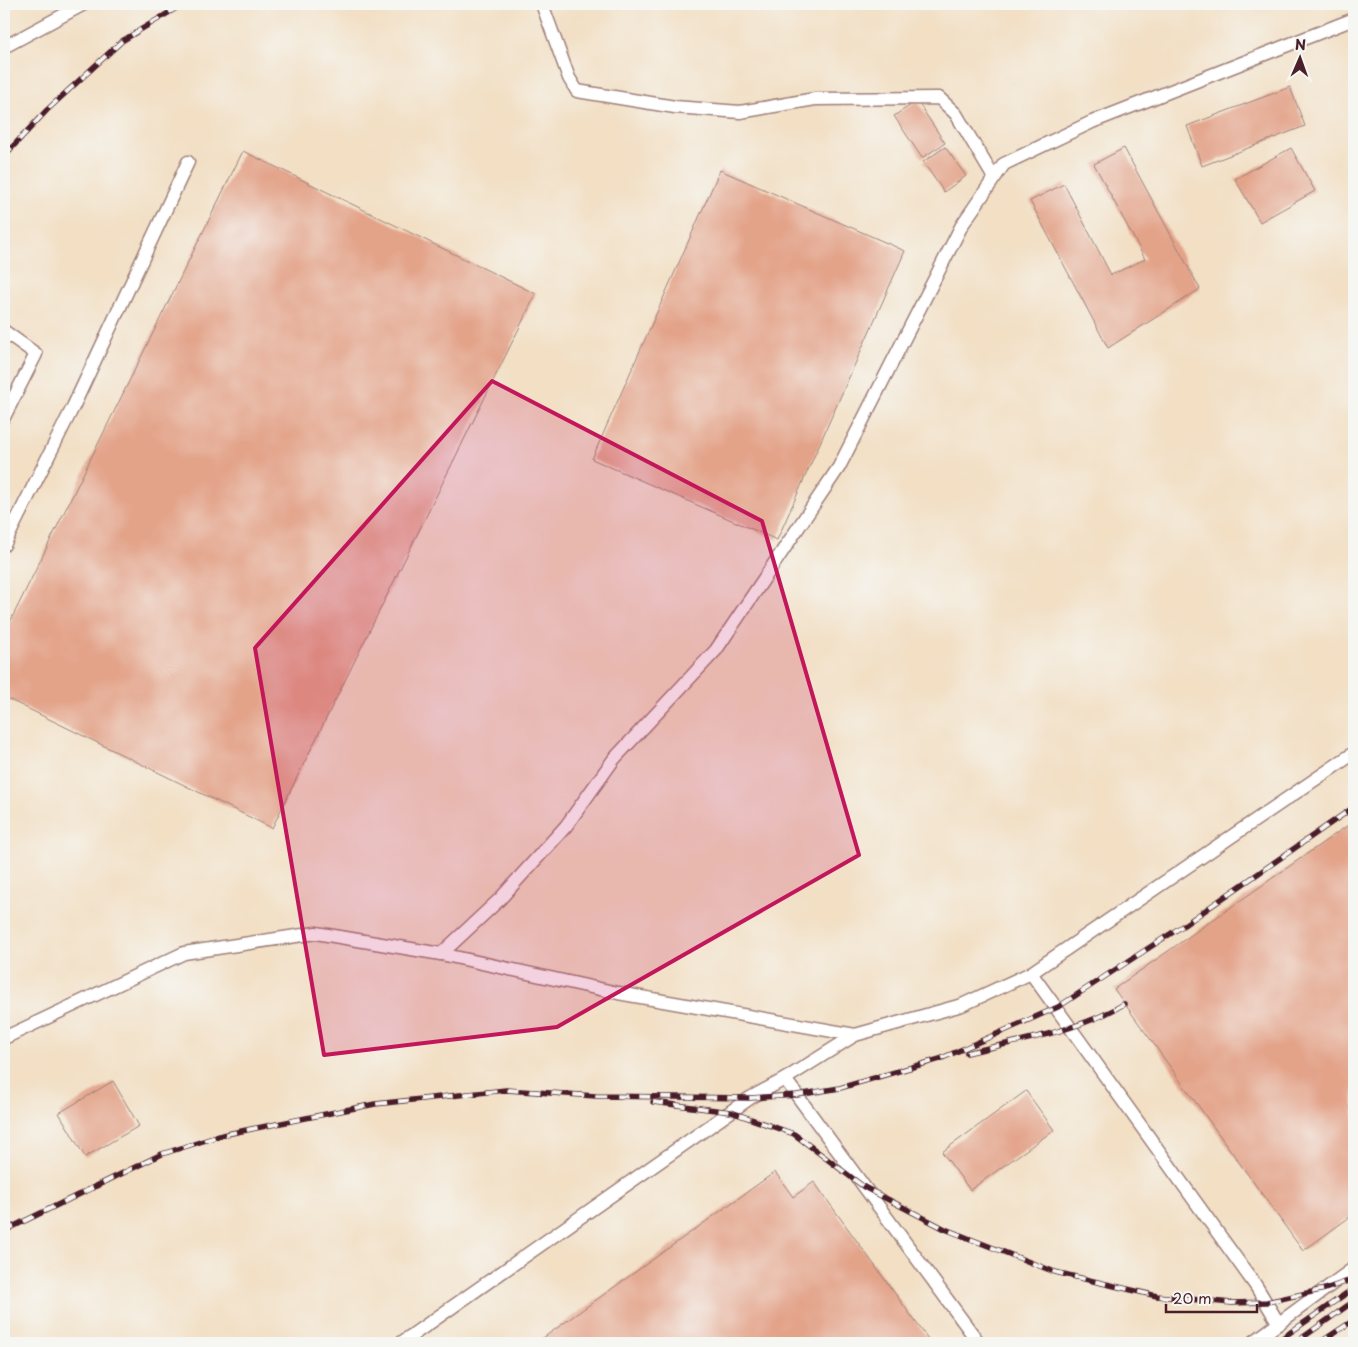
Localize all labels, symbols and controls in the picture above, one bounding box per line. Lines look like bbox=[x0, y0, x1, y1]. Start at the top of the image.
north arrow bbox=[1276, 32, 1326, 82]
text: N bbox=[1295, 34, 1306, 55]
scale bar bbox=[1166, 1282, 1257, 1314]
text: 20 m bbox=[1173, 1286, 1212, 1309]

